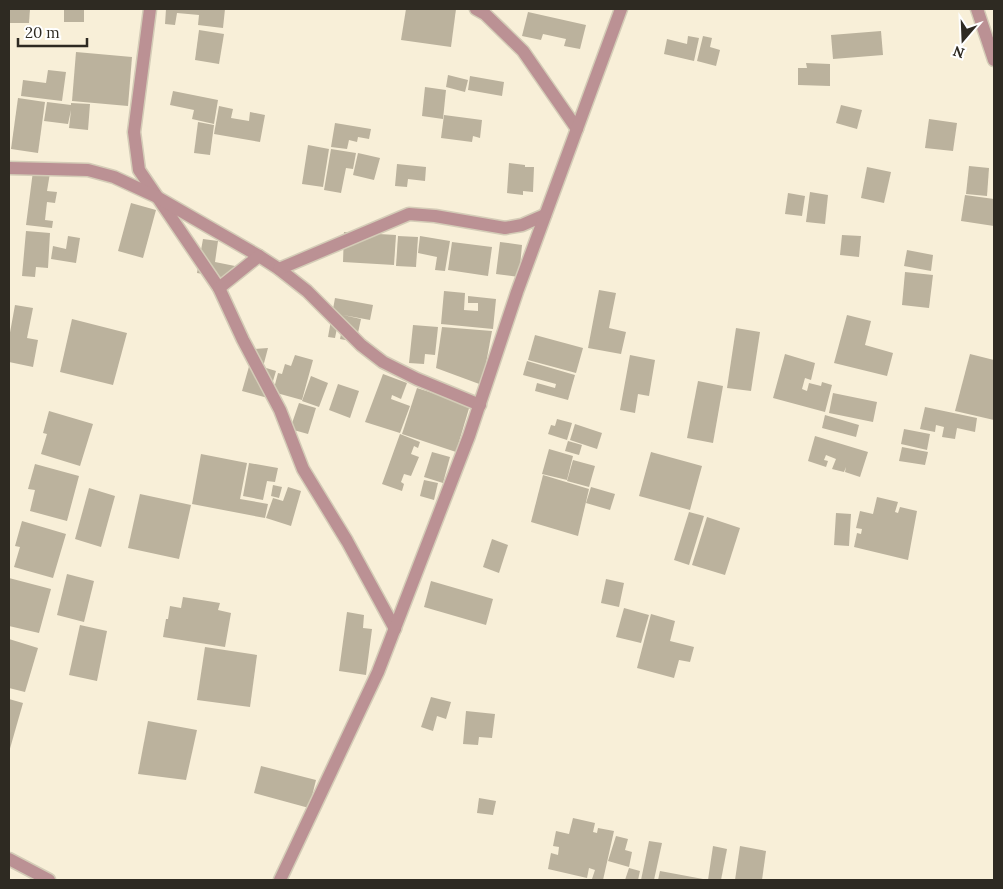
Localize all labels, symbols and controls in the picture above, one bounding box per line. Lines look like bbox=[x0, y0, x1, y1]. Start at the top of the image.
scale bar bbox=[18, 15, 86, 47]
north arrow bbox=[938, 15, 988, 65]
text: 20 m bbox=[25, 23, 60, 42]
text: N bbox=[951, 42, 967, 63]

